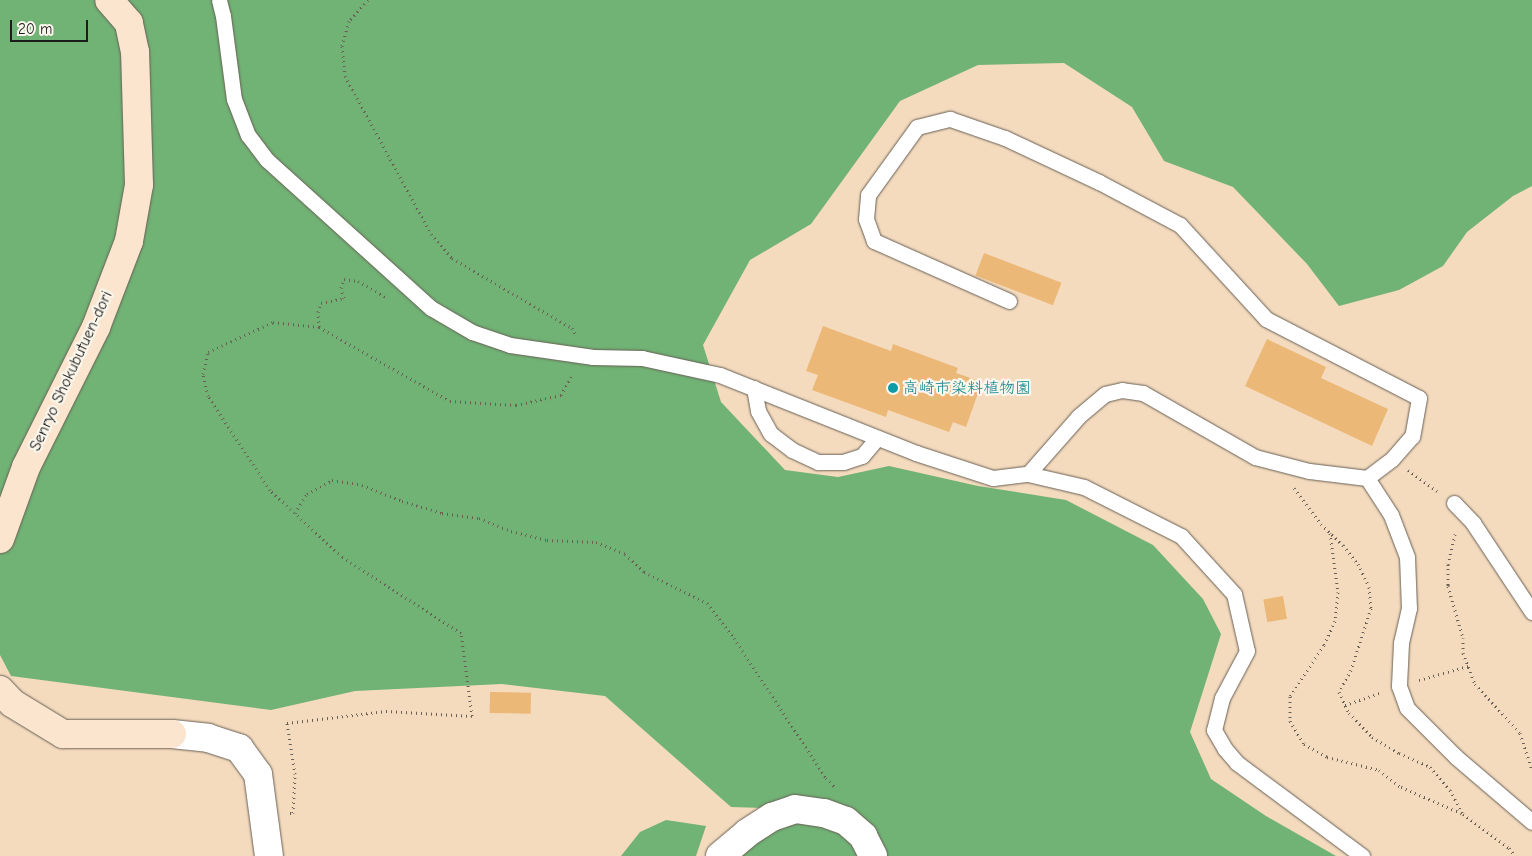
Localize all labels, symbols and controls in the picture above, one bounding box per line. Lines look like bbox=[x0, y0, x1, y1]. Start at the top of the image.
scale bar bbox=[12, 10, 90, 42]
text: 20 m bbox=[18, 20, 52, 38]
street label: Senryo Shokubutuen-dori bbox=[25, 288, 117, 454]
place label: 高崎市染料植物園 bbox=[903, 378, 1031, 398]
marker: 高崎市染料植物園 bbox=[887, 382, 899, 394]

